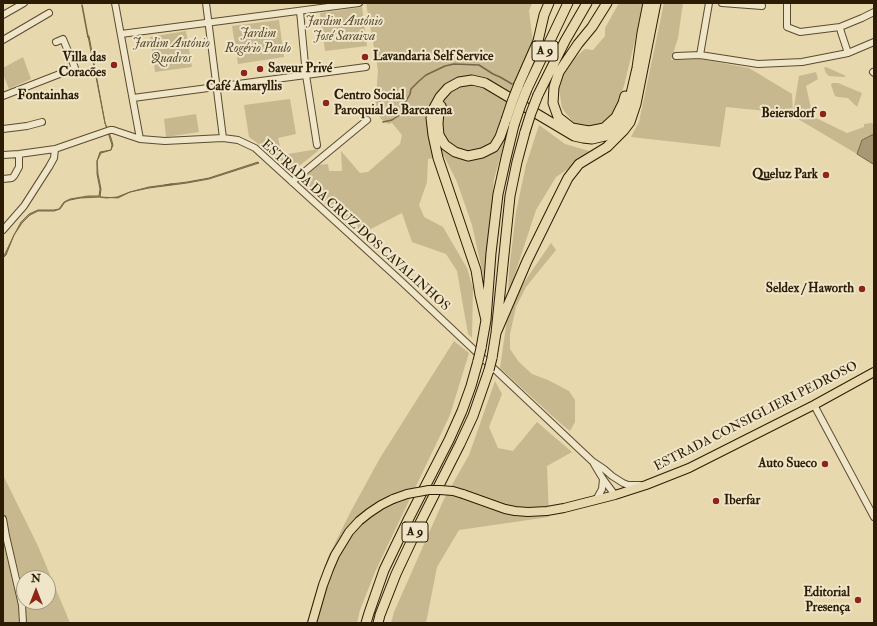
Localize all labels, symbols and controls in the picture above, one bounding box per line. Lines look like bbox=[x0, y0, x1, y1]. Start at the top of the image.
park label: Jardim António José Saraiva bbox=[305, 14, 383, 45]
park label: Jardim Rogério Paulo bbox=[225, 26, 291, 57]
park label: Jardim António Quadros bbox=[132, 36, 210, 67]
road number: A 9 bbox=[532, 41, 558, 61]
place label: Lavandaria Self Service bbox=[373, 49, 494, 65]
place label: Villa das Coracões bbox=[59, 50, 106, 81]
marker: Lavandaria Self Service bbox=[360, 52, 370, 62]
marker: Villa das Coracões bbox=[109, 60, 119, 70]
place label: Saveur Privé bbox=[268, 61, 332, 77]
marker: Saveur Privé bbox=[255, 64, 265, 74]
marker: Café Amaryllis bbox=[239, 68, 249, 78]
place label: Café Amaryllis bbox=[206, 79, 282, 95]
district label: Fontainhas bbox=[17, 88, 79, 104]
place label: Centro Social Paroquial de Barcarena bbox=[334, 88, 452, 119]
marker: Centro Social Paroquial de Barcarena bbox=[321, 98, 331, 108]
place label: Beiersdorf bbox=[761, 106, 815, 122]
marker: Beiersdorf bbox=[818, 109, 828, 119]
street label: ESTRADA DA CRUZ DOS CAVALINHOS bbox=[258, 137, 452, 315]
place label: Queluz Park bbox=[752, 167, 818, 183]
marker: Queluz Park bbox=[821, 170, 831, 180]
place label: Seldex / Haworth bbox=[766, 281, 854, 297]
marker: Seldex / Haworth bbox=[857, 284, 867, 294]
street label: ESTRADA CONSIGLIERI PEDROSO bbox=[652, 359, 860, 475]
place label: Auto Sueco bbox=[758, 456, 817, 472]
marker: Auto Sueco bbox=[820, 459, 830, 469]
place label: Iberfar bbox=[724, 493, 760, 509]
marker: Iberfar bbox=[711, 496, 721, 506]
road number: A 9 bbox=[402, 522, 428, 542]
north arrow bbox=[16, 570, 56, 610]
text: N bbox=[31, 572, 41, 585]
place label: Editorial Presença bbox=[803, 585, 850, 616]
marker: Editorial Presença bbox=[853, 595, 863, 605]

